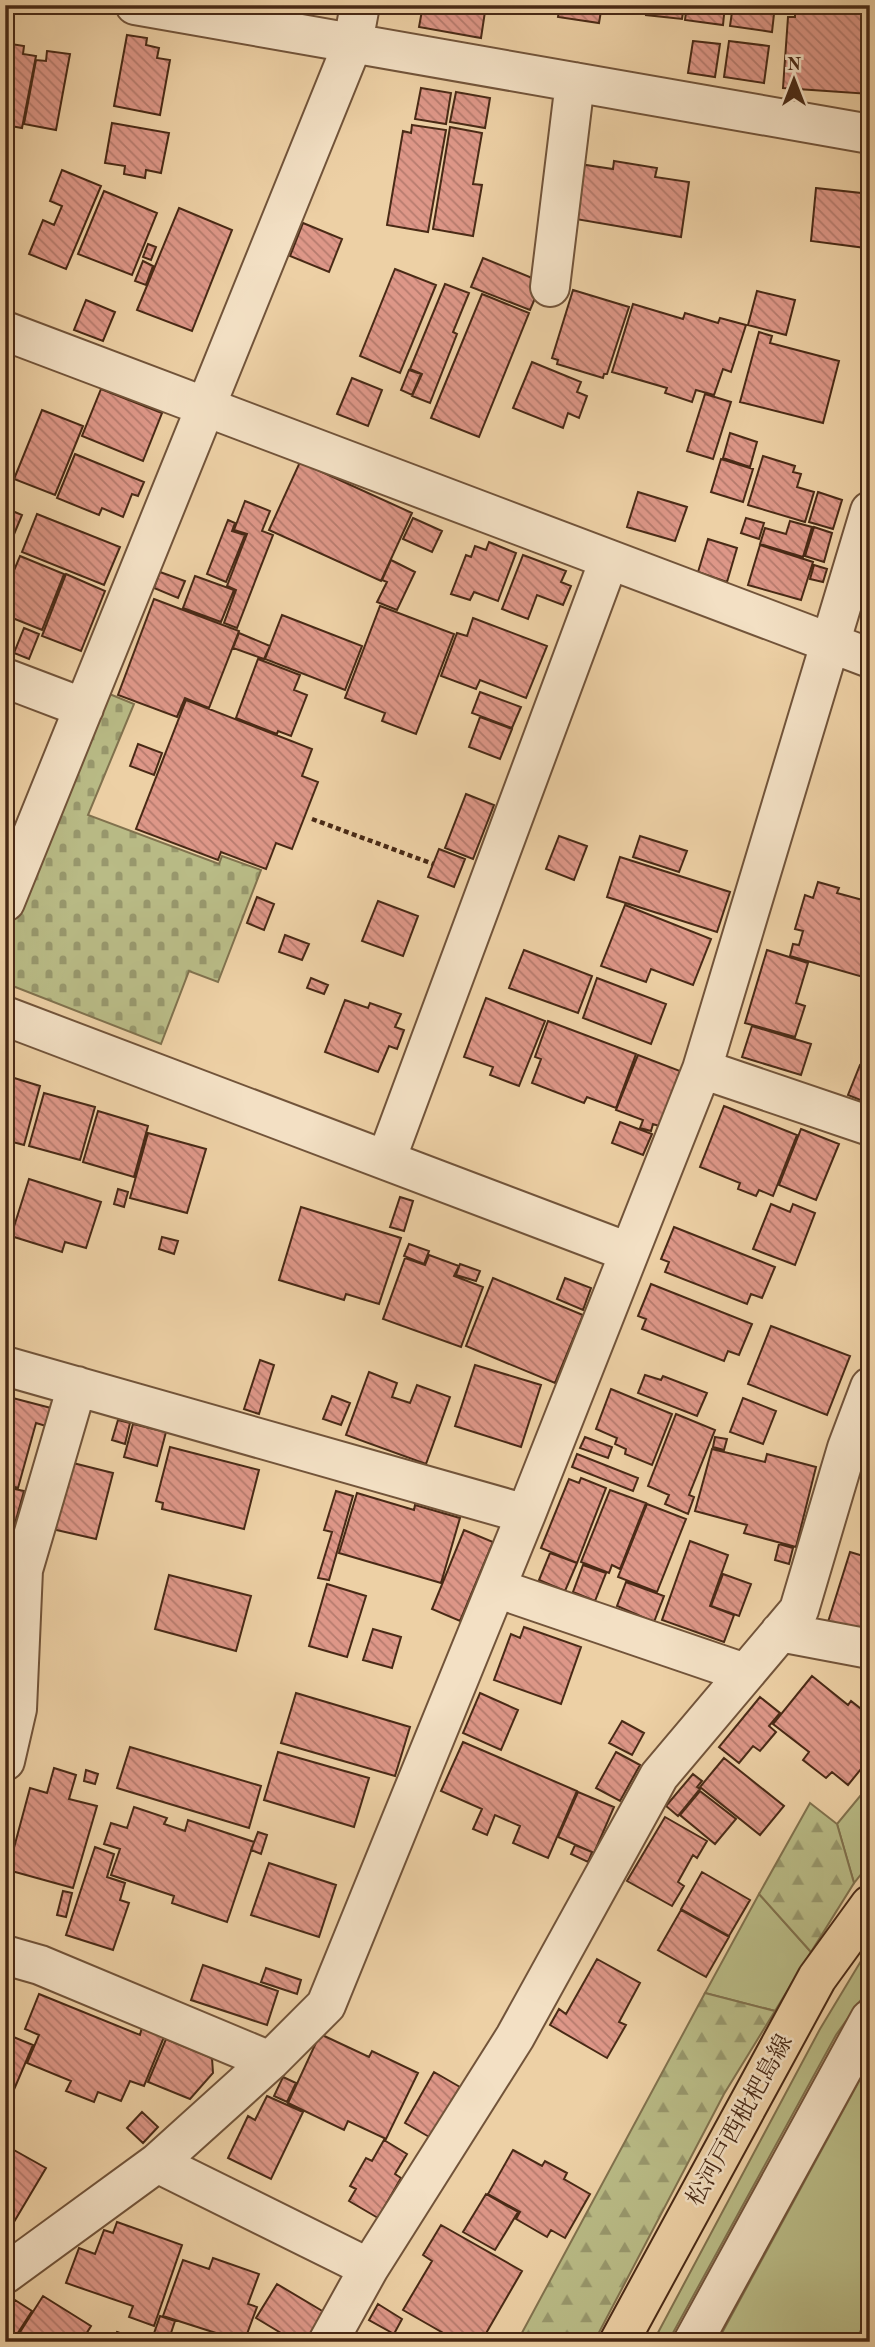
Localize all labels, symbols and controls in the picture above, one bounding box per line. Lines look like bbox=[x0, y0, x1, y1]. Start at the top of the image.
north arrow bbox=[760, 46, 830, 116]
text: N bbox=[787, 56, 802, 75]
street label: 松河戸西枇杷島線 bbox=[681, 2030, 798, 2211]

